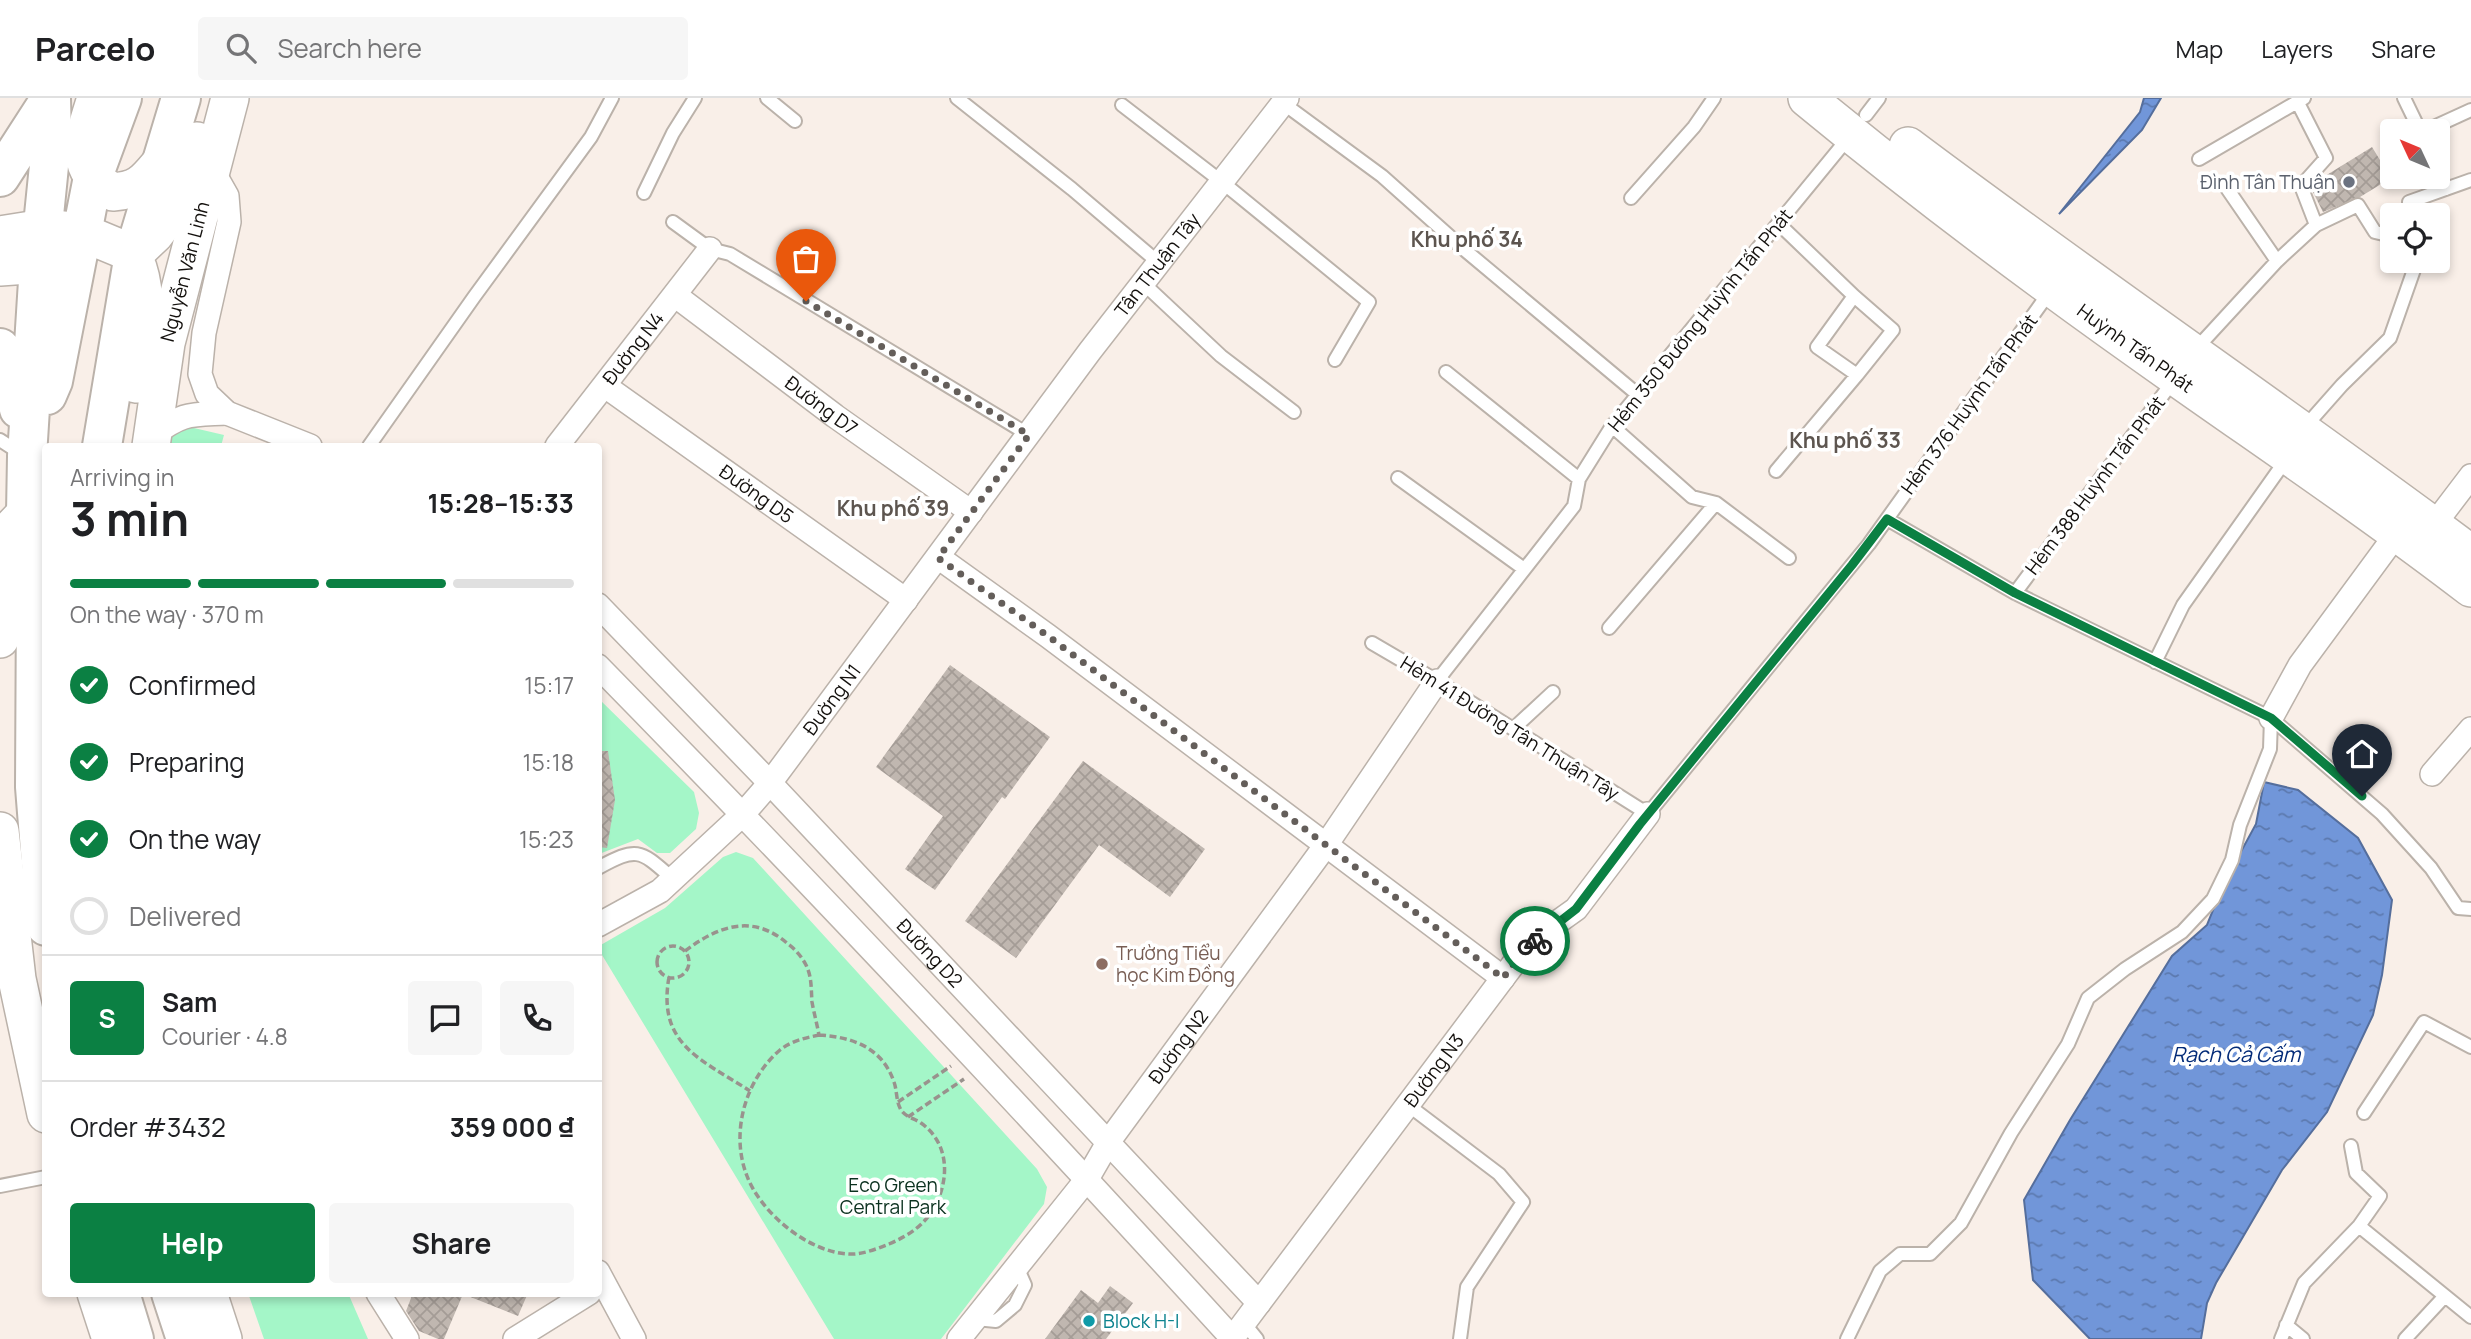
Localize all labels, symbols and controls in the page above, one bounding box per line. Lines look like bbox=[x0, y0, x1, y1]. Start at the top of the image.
search box bbox=[198, 17, 688, 80]
text: Parcelo bbox=[35, 26, 156, 71]
icon: search bbox=[222, 29, 260, 67]
text: Search here bbox=[278, 30, 422, 66]
text: Map bbox=[2176, 32, 2223, 65]
text: Layers bbox=[2261, 32, 2333, 65]
text: Share bbox=[2371, 32, 2436, 65]
north arrow bbox=[2380, 119, 2450, 189]
map controls bbox=[2380, 119, 2450, 273]
place label: Đình Tân Thuận bbox=[2200, 169, 2335, 195]
marker: Đình Tân Thuận bbox=[2341, 174, 2357, 190]
street label: Nguyễn Văn Linh bbox=[154, 198, 215, 345]
street label: Hẻm 350 Đường Huỳnh Tấn Phát bbox=[1602, 203, 1798, 437]
button: locate bbox=[2380, 203, 2450, 273]
street label: Tân Thuận Tây bbox=[1108, 207, 1206, 322]
district label: Khu phố 34 bbox=[1411, 225, 1523, 253]
pin bbox=[776, 229, 836, 301]
icon: bag bbox=[787, 240, 825, 278]
street label: Huỳnh Tấn Phát bbox=[2072, 298, 2199, 398]
street label: Đường N4 bbox=[596, 306, 670, 390]
street label: Hẻm 376 Huỳnh Tấn Phát bbox=[1895, 309, 2043, 499]
street label: Đường D7 bbox=[780, 370, 863, 441]
street label: Hẻm 388 Huỳnh Tấn Phát bbox=[2019, 390, 2171, 580]
district label: Khu phố 33 bbox=[1789, 426, 1901, 454]
street label: Đường D5 bbox=[714, 458, 799, 529]
text: Arriving in bbox=[70, 461, 175, 493]
text: 15:28–15:33 bbox=[427, 485, 574, 521]
text: 3 min bbox=[70, 487, 189, 550]
district label: Khu phố 39 bbox=[837, 494, 949, 522]
text: On the way · 370 m bbox=[70, 598, 264, 630]
street label: Hẻm 41 Đường Tân Thuận Tây bbox=[1396, 650, 1624, 806]
street label: Đường N1 bbox=[797, 659, 867, 740]
icon: check bbox=[70, 666, 108, 704]
text: Confirmed bbox=[129, 667, 256, 703]
text: 15:17 bbox=[524, 669, 574, 701]
pin bbox=[2332, 724, 2392, 796]
icon: home bbox=[2343, 735, 2381, 773]
icon: check bbox=[70, 743, 108, 781]
text: Preparing bbox=[129, 744, 245, 780]
text: 15:18 bbox=[523, 746, 574, 778]
icon: check bbox=[70, 820, 108, 858]
text: On the way bbox=[129, 821, 261, 857]
text: 15:23 bbox=[519, 823, 574, 855]
text: Delivered bbox=[129, 898, 241, 934]
courier bbox=[1500, 906, 1570, 976]
street label: Đường D2 bbox=[891, 913, 969, 993]
icon: bike bbox=[1516, 922, 1554, 960]
place label: Trường Tiểu học Kim Đồng bbox=[1116, 940, 1235, 988]
marker: Trường Tiểu học Kim Đồng bbox=[1094, 956, 1110, 972]
button: chat bbox=[408, 981, 482, 1055]
button: phone bbox=[500, 981, 574, 1055]
text: Sam bbox=[162, 984, 217, 1020]
text: S bbox=[98, 1000, 116, 1036]
street label: Đường N2 bbox=[1142, 1004, 1214, 1089]
text: Courier · 4.8 bbox=[162, 1020, 288, 1052]
street label: Đường N3 bbox=[1398, 1028, 1470, 1112]
water label: Rạch Cả Cấm bbox=[2172, 1040, 2301, 1068]
text: Order #3432 bbox=[70, 1109, 226, 1145]
text: 359 000 ₫ bbox=[450, 1109, 574, 1145]
park label: Eco Green Central Park bbox=[840, 1172, 947, 1220]
button: Help bbox=[70, 1203, 315, 1283]
button: Share bbox=[329, 1203, 574, 1283]
place label: Block H-I bbox=[1103, 1308, 1180, 1334]
marker: Block H-I bbox=[1081, 1313, 1097, 1329]

